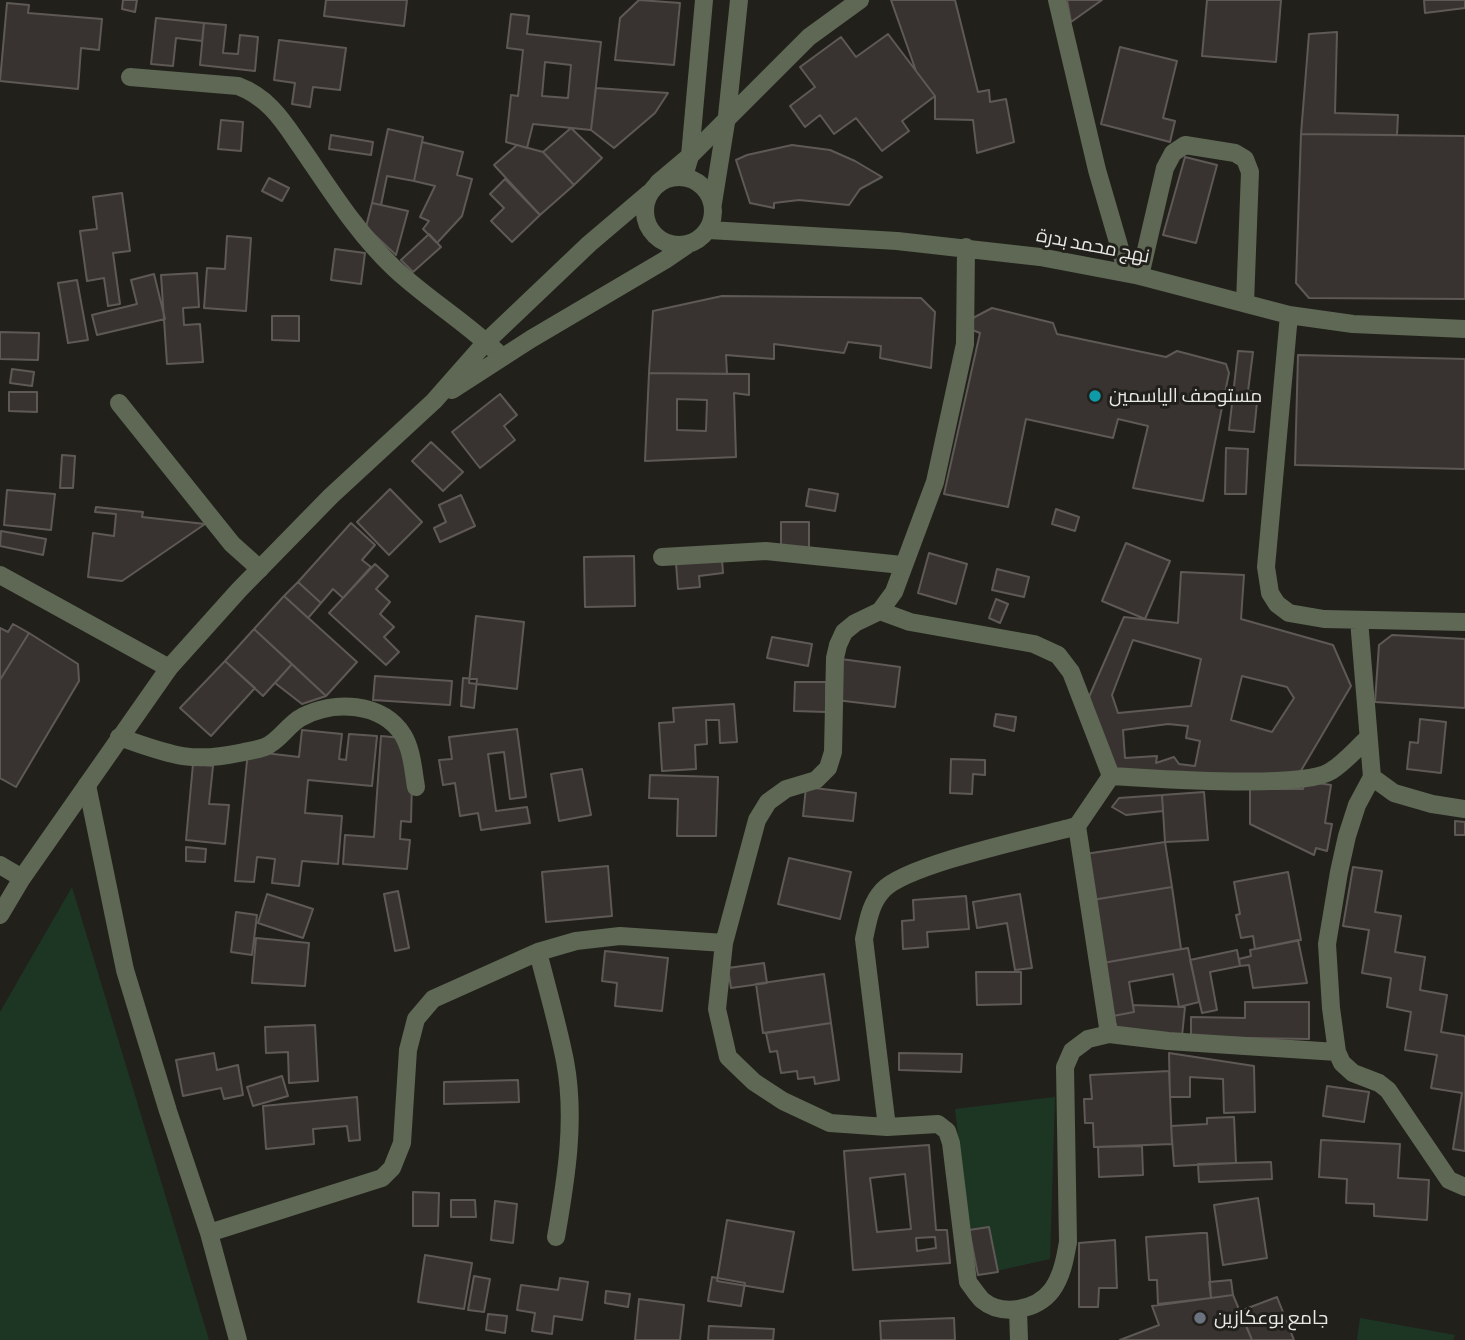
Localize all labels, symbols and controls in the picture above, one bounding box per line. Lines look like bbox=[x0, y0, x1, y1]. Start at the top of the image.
street label: نهج محمد بدرة bbox=[1035, 224, 1151, 268]
place label: مستوصف الياسمين bbox=[1109, 385, 1262, 407]
marker: مستوصف الياسمين bbox=[1087, 388, 1103, 404]
place label: جامع بوعكازين bbox=[1214, 1307, 1328, 1329]
marker: جامع بوعكازين bbox=[1192, 1310, 1208, 1326]

